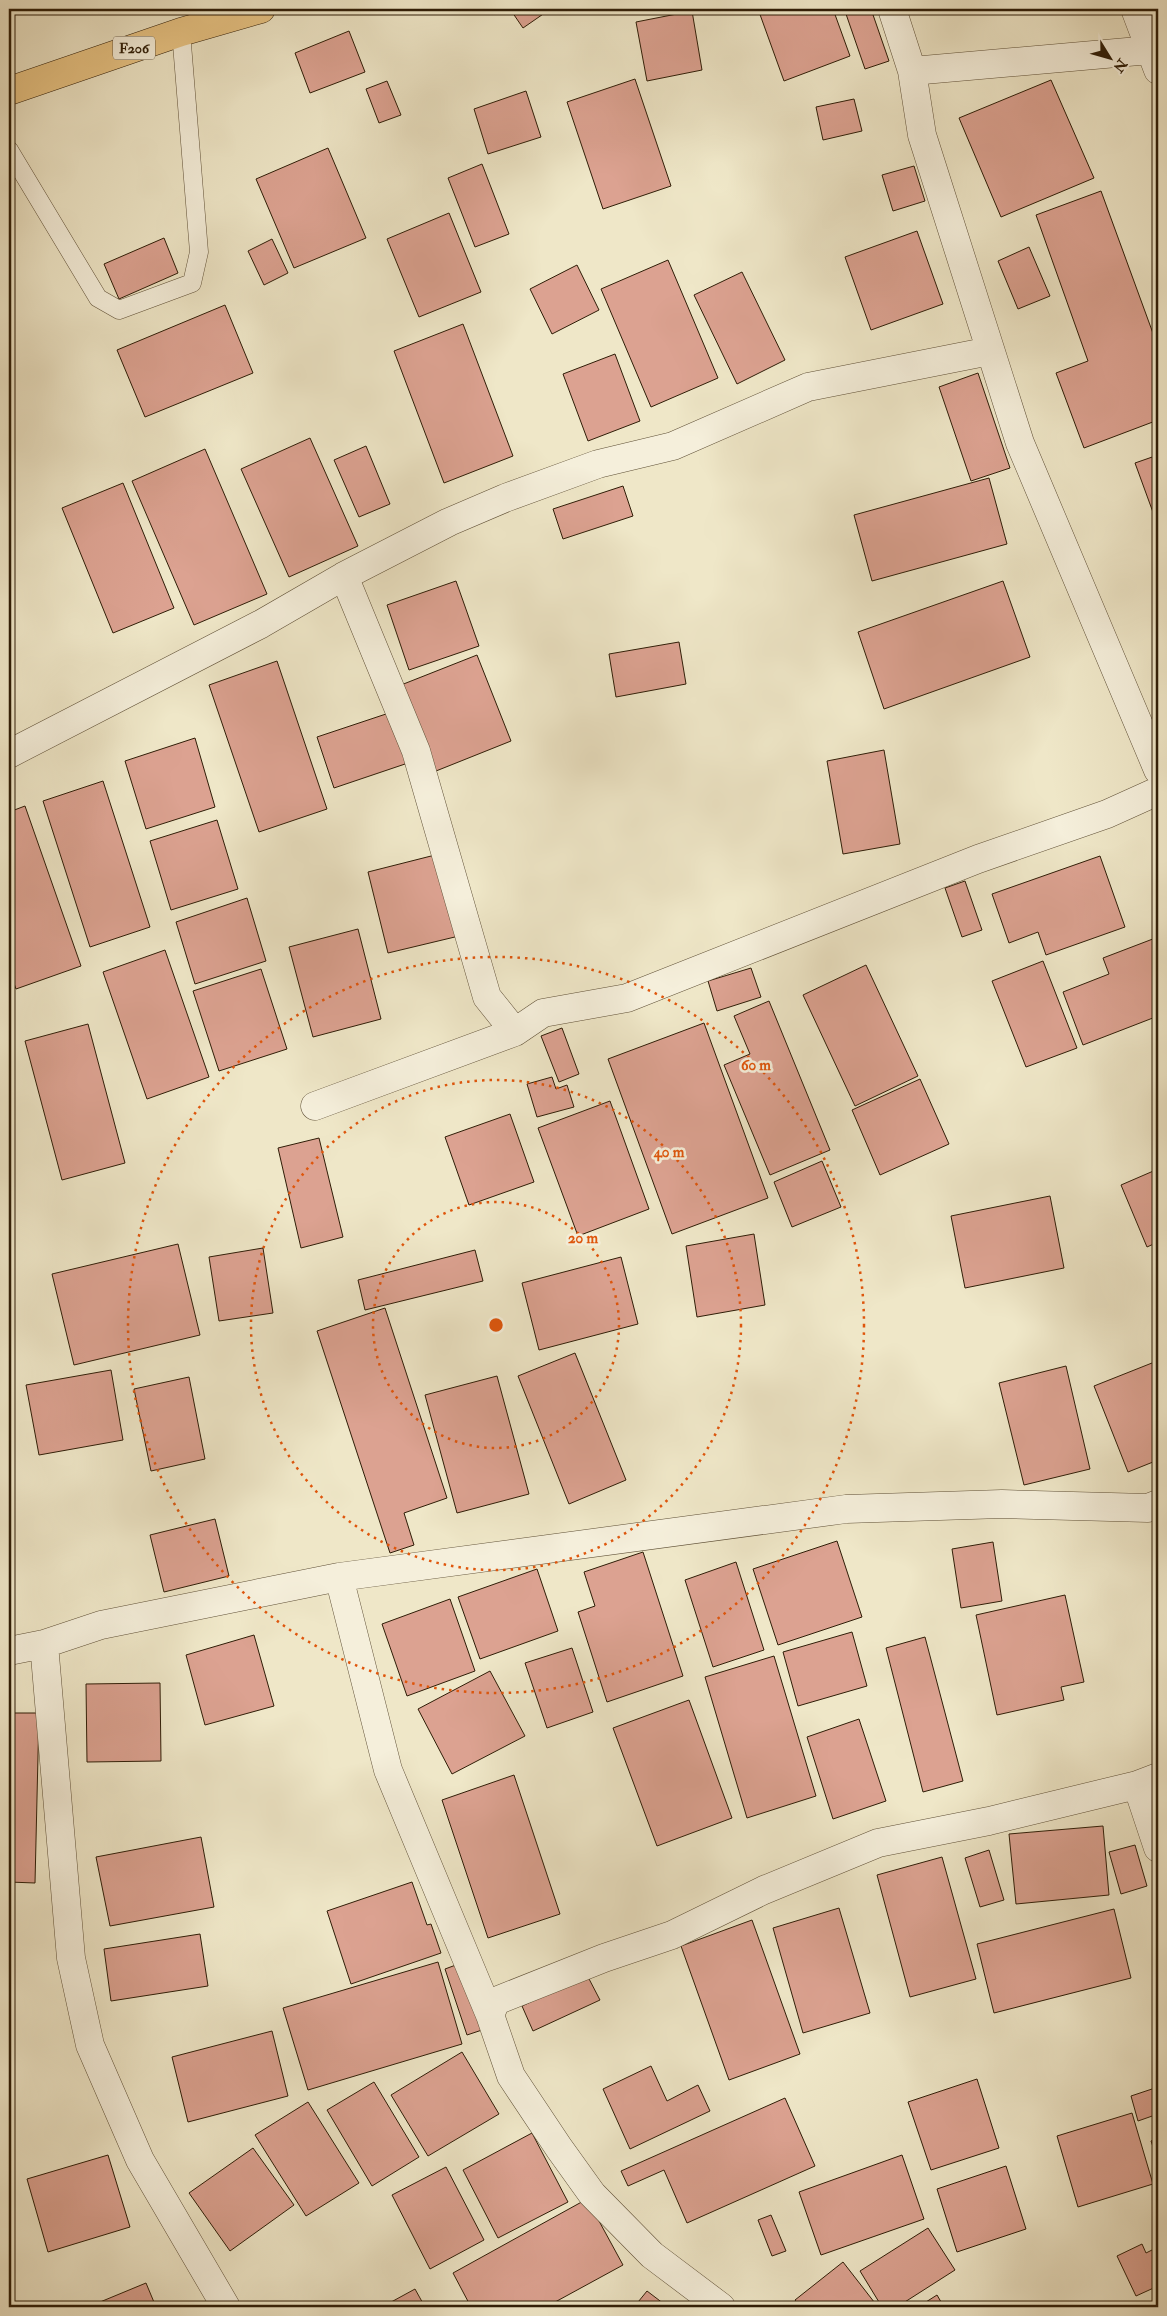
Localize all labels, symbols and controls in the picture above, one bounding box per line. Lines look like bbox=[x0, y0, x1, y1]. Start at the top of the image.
north arrow bbox=[1084, 32, 1134, 82]
road number: F206 bbox=[113, 36, 155, 59]
text: N bbox=[1109, 55, 1131, 76]
text: 60 m bbox=[741, 1056, 771, 1075]
text: 40 m bbox=[653, 1143, 685, 1162]
text: 20 m bbox=[568, 1229, 598, 1248]
centre of rings bbox=[487, 1316, 505, 1334]

